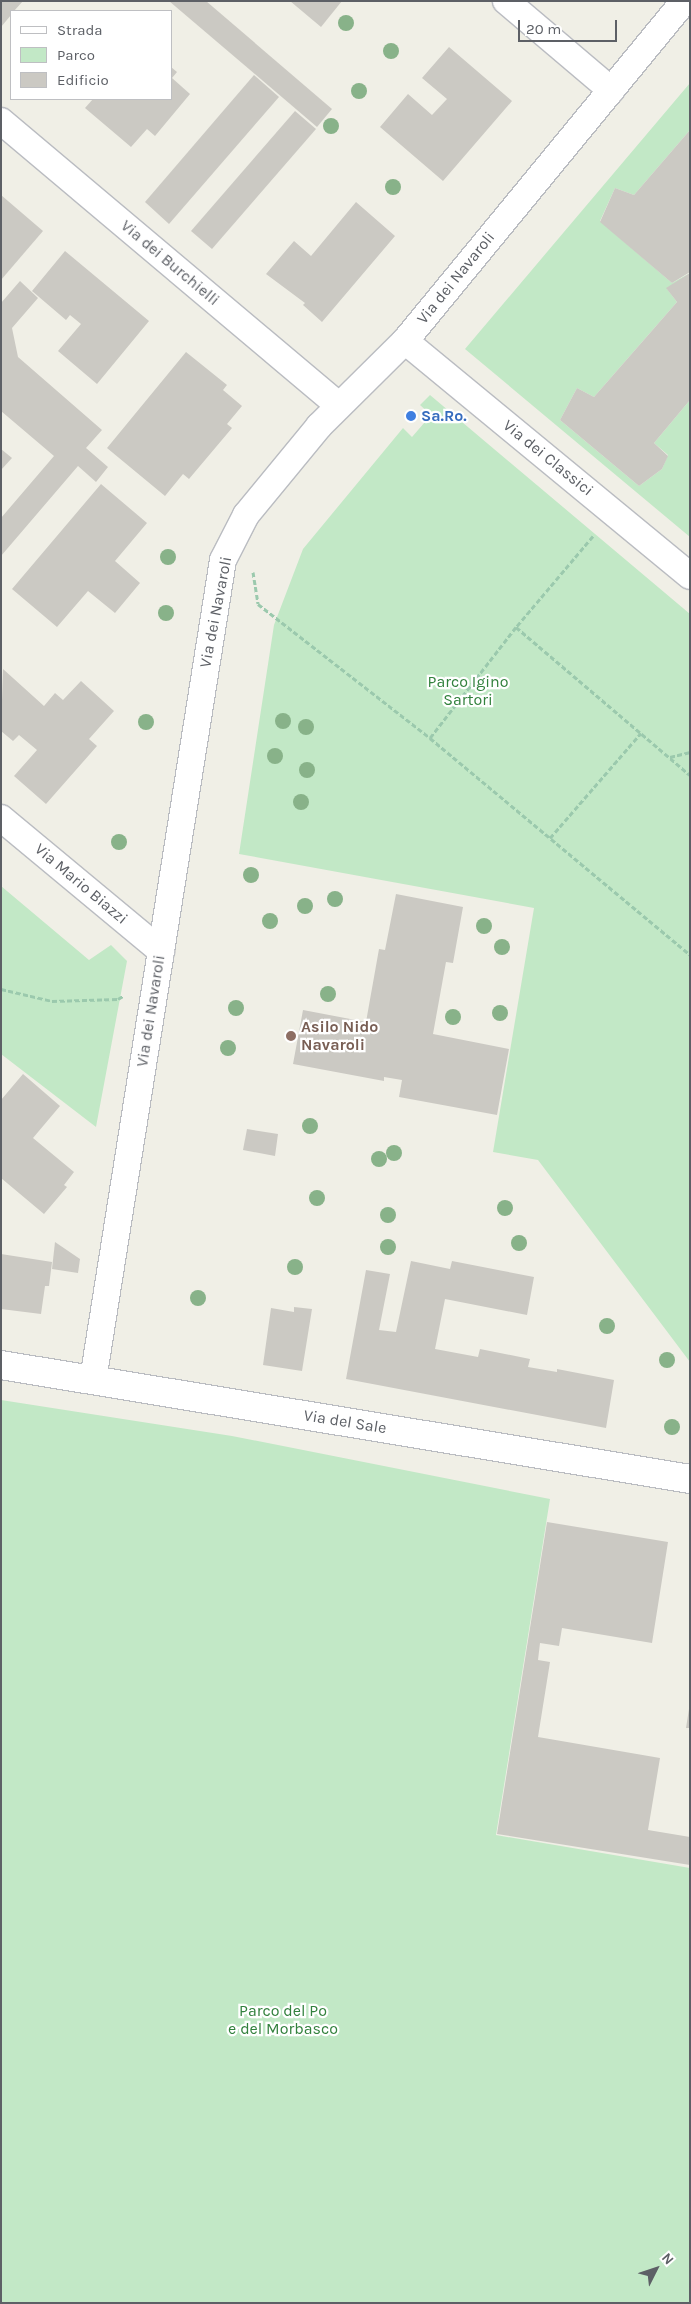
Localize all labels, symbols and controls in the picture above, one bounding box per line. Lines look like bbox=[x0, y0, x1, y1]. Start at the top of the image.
legend bbox=[10, 10, 172, 100]
scale bar bbox=[521, 10, 620, 42]
text: 20 m bbox=[526, 20, 561, 38]
text: Strada bbox=[57, 21, 103, 39]
text: Parco bbox=[57, 46, 95, 64]
text: Edificio bbox=[57, 71, 109, 89]
street label: Via dei Burchielli bbox=[117, 216, 223, 310]
street label: Via dei Navaroli bbox=[413, 228, 499, 328]
place label: Sa.Ro. bbox=[421, 406, 467, 426]
marker: Sa.Ro. bbox=[405, 410, 417, 422]
street label: Via dei Classici bbox=[499, 416, 597, 500]
street label: Via dei Navaroli bbox=[196, 555, 236, 669]
park label: Parco Igino Sartori bbox=[428, 672, 508, 710]
street label: Via Mario Biazzi bbox=[31, 840, 131, 928]
street label: Via dei Navaroli bbox=[133, 954, 169, 1068]
place label: Asilo Nido Navaroli bbox=[301, 1017, 378, 1055]
marker: Asilo Nido Navaroli bbox=[285, 1030, 297, 1042]
street label: Via del Sale bbox=[302, 1406, 388, 1438]
park label: Parco del Po e del Morbasco bbox=[228, 2001, 338, 2039]
north arrow bbox=[631, 2244, 681, 2294]
text: N bbox=[658, 2249, 677, 2268]

